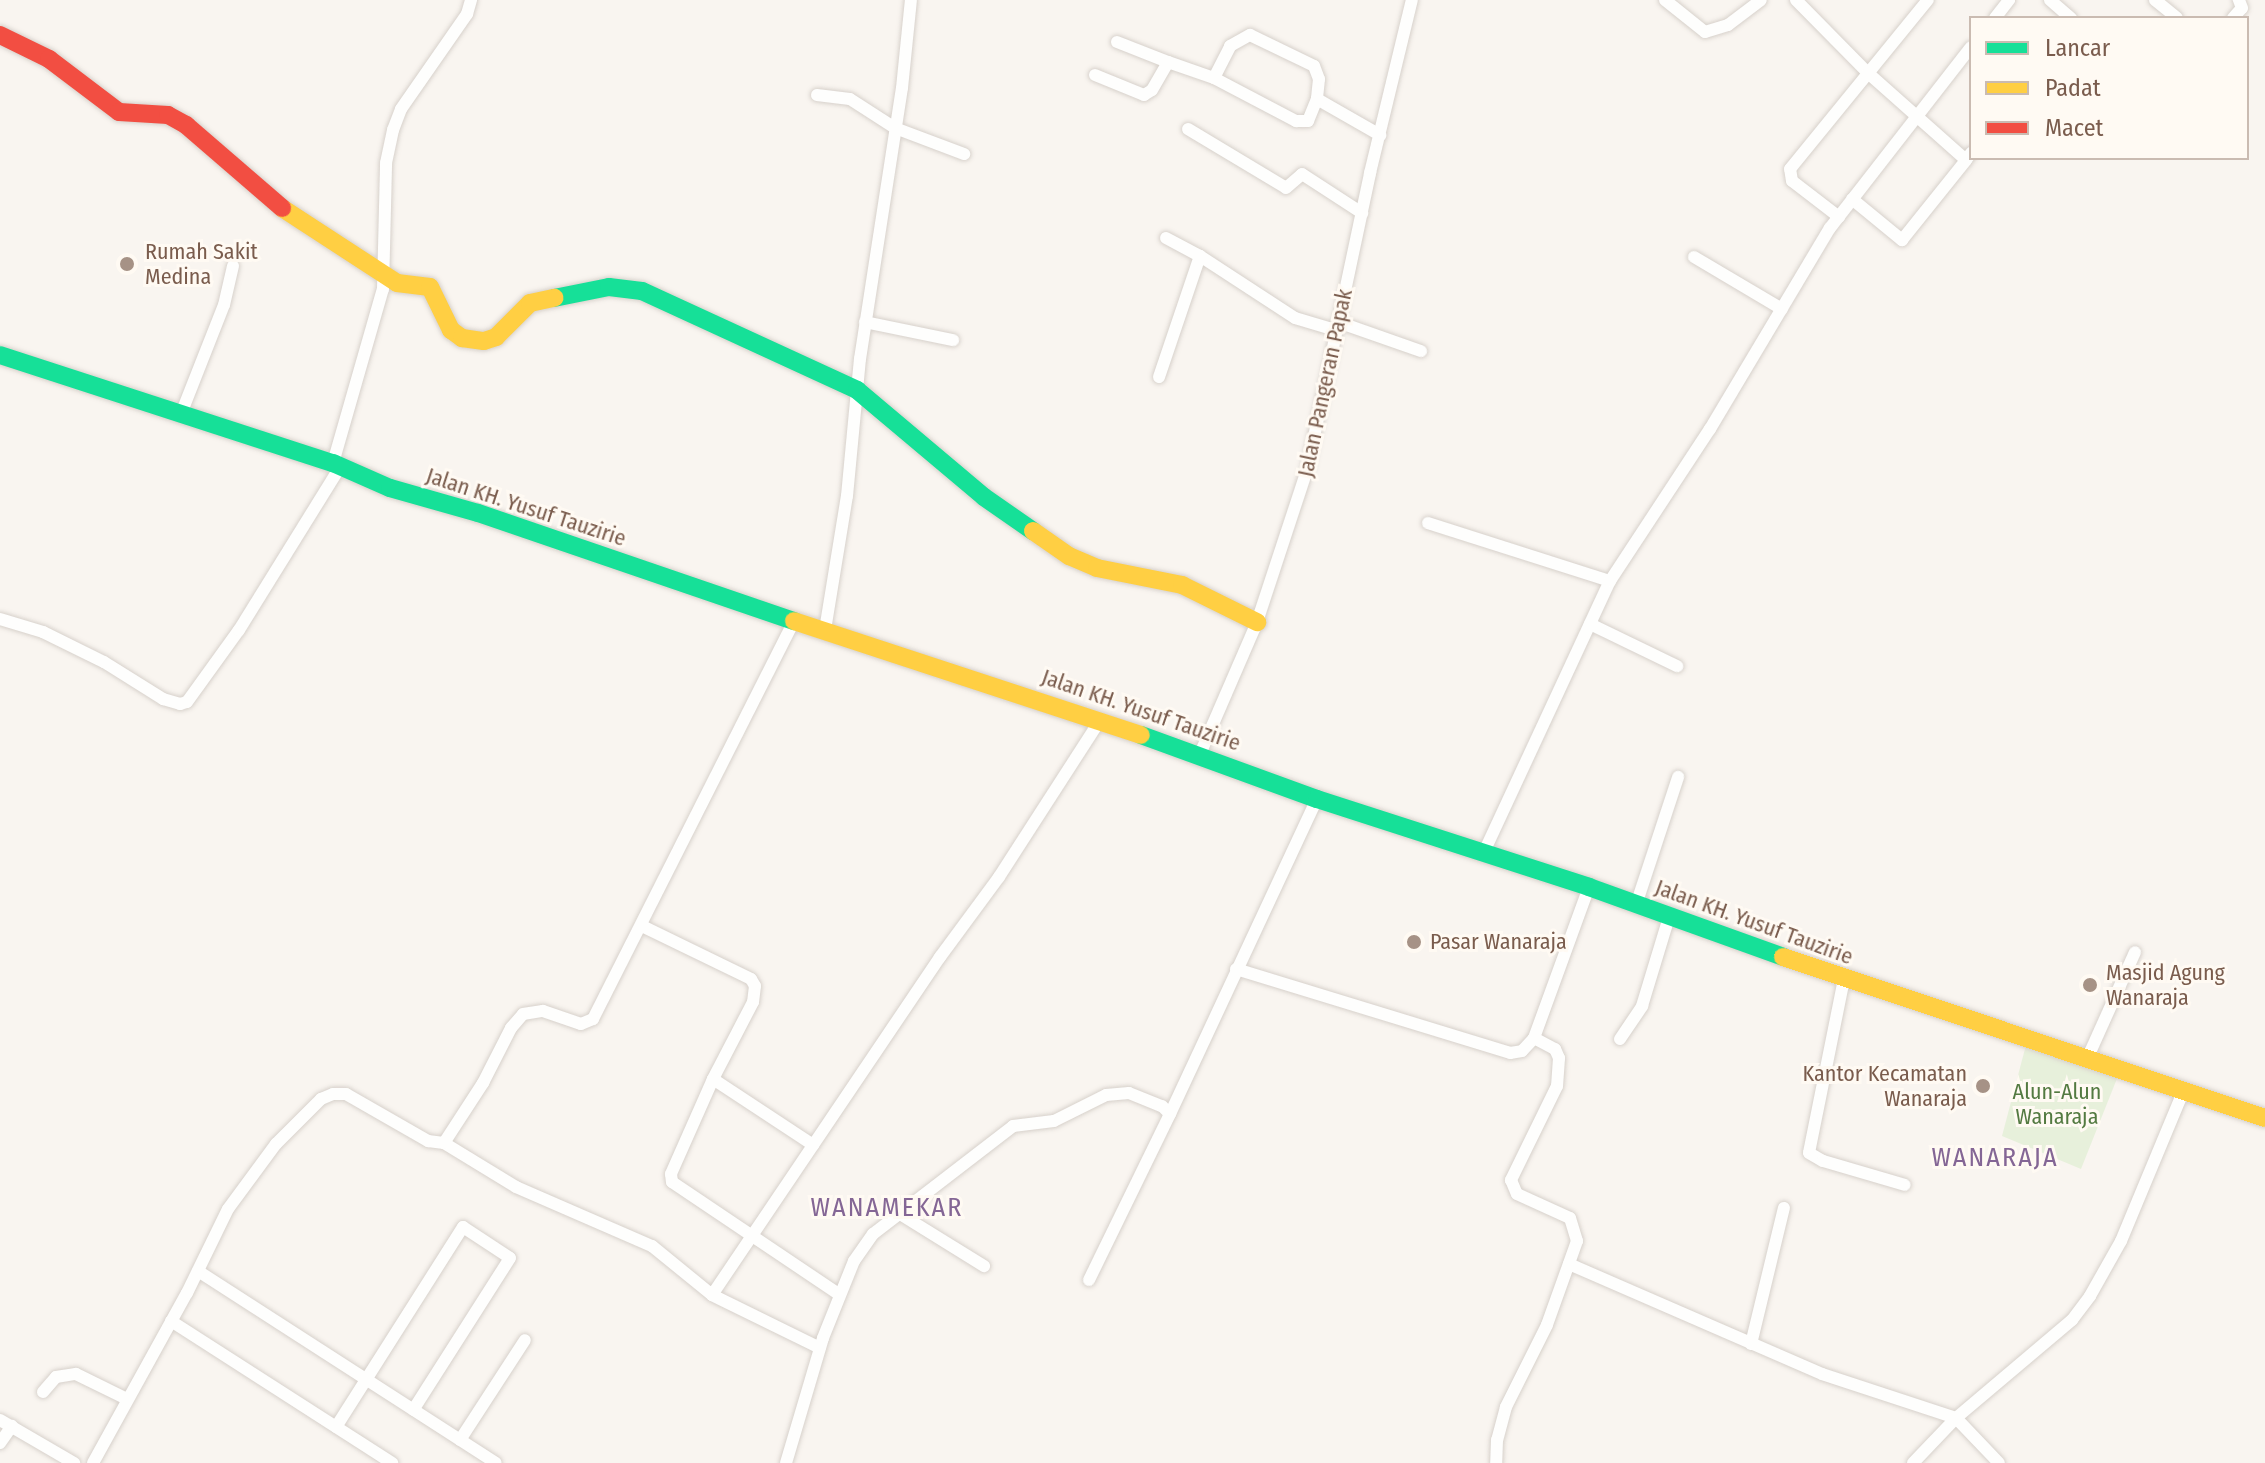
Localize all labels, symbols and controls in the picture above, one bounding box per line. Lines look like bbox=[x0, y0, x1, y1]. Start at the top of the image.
legend bbox=[1969, 16, 2249, 160]
text: Lancar bbox=[2045, 34, 2110, 62]
text: Padat bbox=[2045, 74, 2101, 102]
text: Macet bbox=[2045, 114, 2103, 142]
place label: Rumah Sakit Medina bbox=[145, 238, 258, 290]
marker: Rumah Sakit Medina bbox=[116, 253, 138, 275]
street label: Jalan Pangeran Papak bbox=[1292, 287, 1358, 479]
street label: Jalan KH. Yusuf Tauzirie bbox=[423, 462, 629, 552]
street label: Jalan KH. Yusuf Tauzirie bbox=[1038, 664, 1244, 756]
street label: Jalan KH. Yusuf Tauzirie bbox=[1652, 874, 1856, 970]
place label: Pasar Wanaraja bbox=[1430, 929, 1567, 955]
marker: Pasar Wanaraja bbox=[1405, 933, 1423, 951]
place label: Masjid Agung Wanaraja bbox=[2106, 959, 2225, 1010]
marker: Masjid Agung Wanaraja bbox=[2081, 976, 2099, 994]
place label: Kantor Kecamatan Wanaraja bbox=[1803, 1060, 1967, 1112]
marker: Kantor Kecamatan Wanaraja bbox=[1974, 1077, 1992, 1095]
park label: Alun-Alun Wanaraja bbox=[2013, 1078, 2101, 1130]
district label: WANARAJA bbox=[1931, 1142, 2059, 1174]
district label: WANAMEKAR bbox=[811, 1192, 963, 1224]

